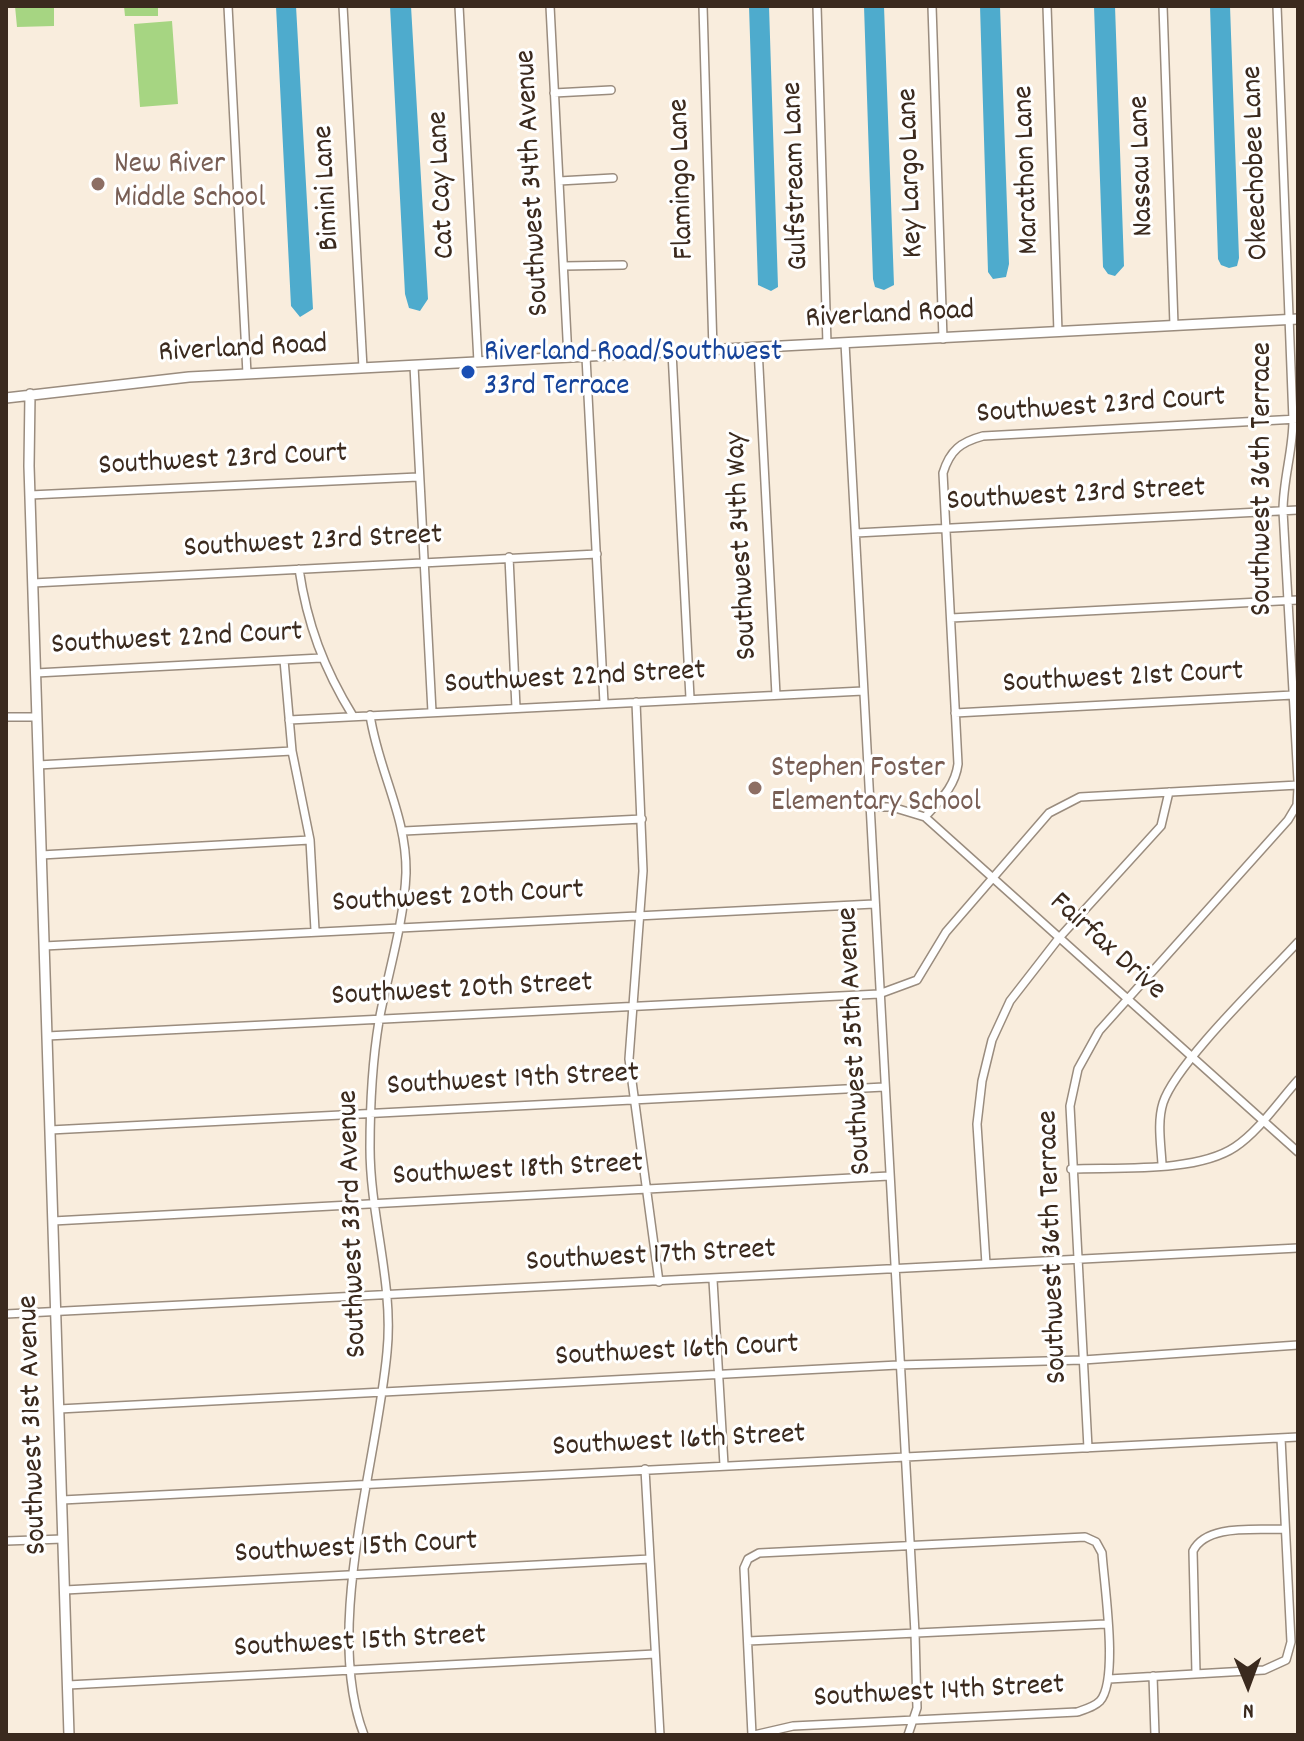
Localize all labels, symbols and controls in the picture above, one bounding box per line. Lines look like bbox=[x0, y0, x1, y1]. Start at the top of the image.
street label: Southwest 34th Avenue bbox=[510, 49, 560, 317]
street label: Okeechobee Lane bbox=[1237, 65, 1279, 261]
street label: Gulfstream Lane bbox=[777, 81, 819, 271]
street label: Marathon Lane bbox=[1008, 85, 1050, 255]
street label: Key Largo Lane bbox=[892, 87, 934, 259]
street label: Nassau Lane bbox=[1124, 95, 1164, 237]
street label: Flamingo Lane bbox=[663, 98, 705, 260]
street label: Cat Cay Lane bbox=[422, 110, 466, 260]
street label: Bimini Lane bbox=[308, 124, 350, 252]
place label: New River Middle School bbox=[114, 149, 265, 220]
marker: New River Middle School bbox=[89, 175, 107, 193]
street label: Riverland Road bbox=[805, 295, 975, 339]
street label: Riverland Road bbox=[158, 329, 328, 373]
place label: Riverland Road/Southwest 33rd Terrace bbox=[484, 337, 782, 408]
street label: Southwest 36th Terrace bbox=[1247, 342, 1283, 616]
marker: Riverland Road/Southwest 33rd Terrace bbox=[459, 363, 477, 381]
street label: Southwest 23rd Court bbox=[975, 381, 1227, 435]
street label: Southwest 34th Way bbox=[720, 431, 768, 661]
street label: Southwest 23rd Court bbox=[98, 438, 348, 486]
street label: Southwest 23rd Street bbox=[946, 472, 1206, 522]
street label: Southwest 23rd Street bbox=[183, 519, 443, 569]
street label: Southwest 22nd Court bbox=[50, 616, 304, 666]
street label: Southwest 22nd Street bbox=[444, 655, 706, 705]
street label: Southwest 21st Court bbox=[1002, 656, 1244, 704]
place label: Stephen Foster Elementary School bbox=[771, 753, 981, 824]
marker: Stephen Foster Elementary School bbox=[746, 779, 764, 797]
street label: Southwest 20th Court bbox=[331, 874, 585, 924]
street label: Fairfax Drive bbox=[1040, 886, 1172, 1010]
street label: Southwest 35th Avenue bbox=[832, 906, 882, 1176]
street label: Southwest 20th Street bbox=[331, 967, 593, 1017]
street label: Southwest 19th Street bbox=[386, 1057, 640, 1107]
street label: Southwest 33rd Avenue bbox=[332, 1089, 378, 1359]
street label: Southwest 36th Terrace bbox=[1032, 1110, 1078, 1384]
street label: Southwest 18th Street bbox=[392, 1147, 644, 1197]
street label: Southwest 17th Street bbox=[525, 1233, 777, 1283]
street label: Southwest 31st Avenue bbox=[12, 1294, 58, 1556]
street label: Southwest 16th Court bbox=[554, 1329, 800, 1377]
street label: Southwest 16th Street bbox=[552, 1418, 806, 1468]
street label: Southwest 15th Court bbox=[234, 1526, 478, 1574]
street label: Southwest 15th Street bbox=[233, 1619, 487, 1669]
north arrow bbox=[1208, 1645, 1288, 1725]
street label: Southwest 14th Street bbox=[813, 1669, 1065, 1719]
text: N bbox=[1243, 1694, 1254, 1725]

